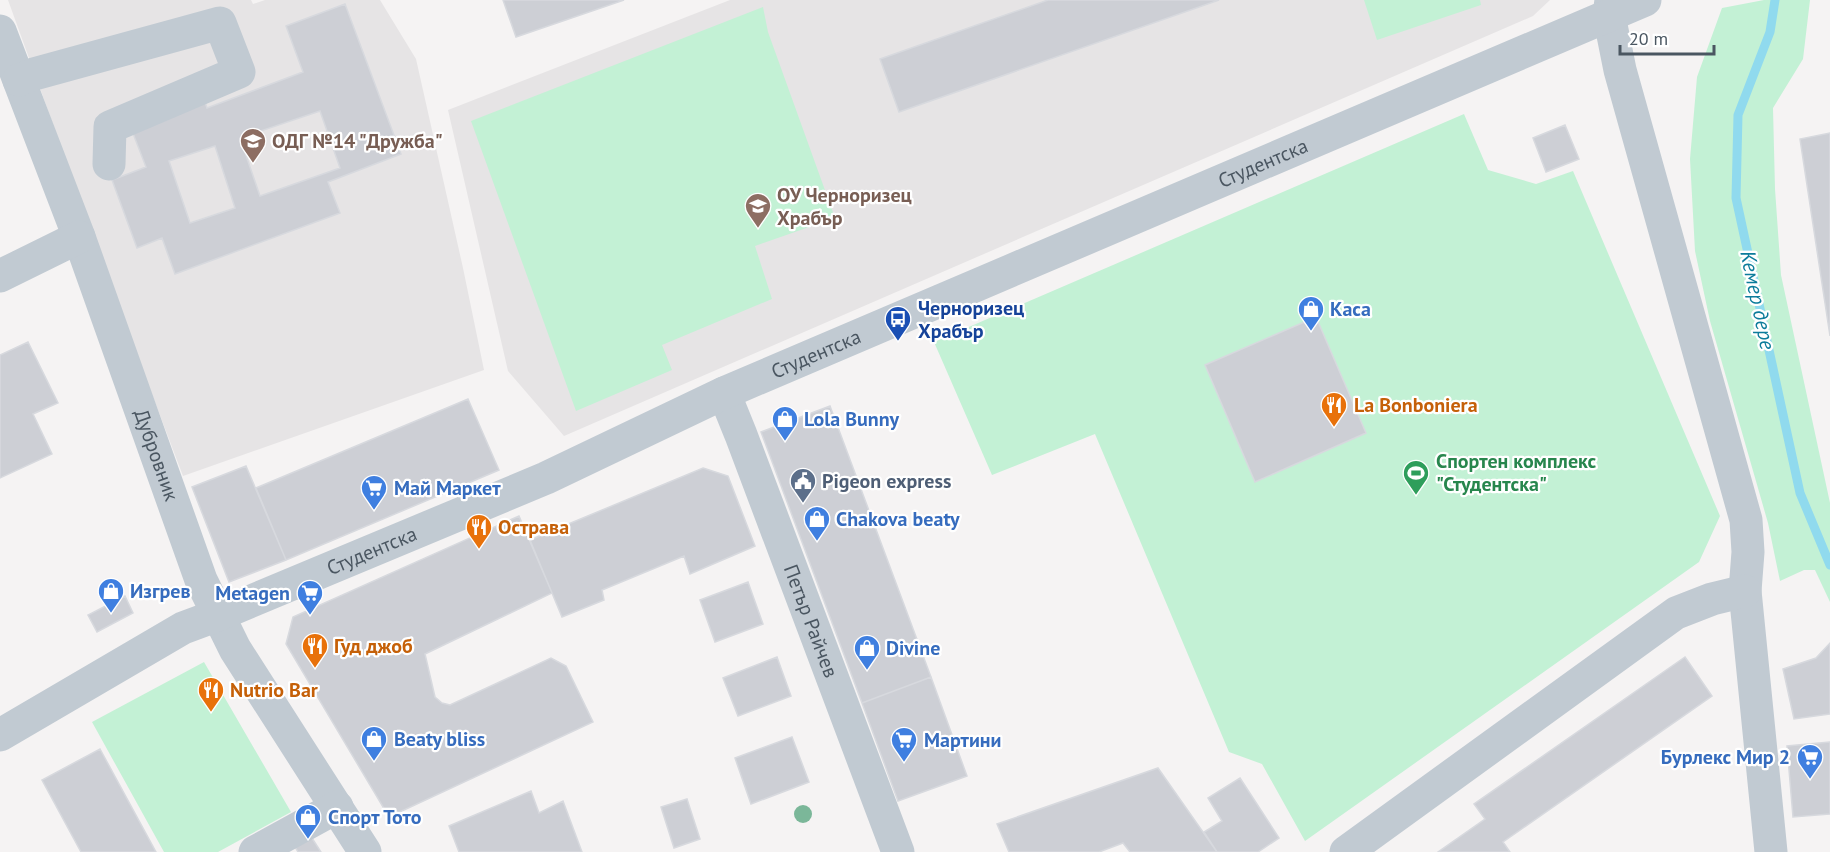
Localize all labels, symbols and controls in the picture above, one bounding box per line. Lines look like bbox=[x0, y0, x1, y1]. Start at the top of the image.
scale bar bbox=[1620, 18, 1714, 56]
text: 20 m bbox=[1629, 27, 1668, 50]
school or university icon: ОДГ №14 "Дружба" bbox=[238, 126, 268, 164]
place label: ОДГ №14 "Дружба" bbox=[272, 128, 443, 154]
street label: Студентска bbox=[1214, 132, 1312, 194]
place label: ОУ Черноризец Храбър bbox=[777, 182, 912, 231]
school or university icon: ОУ Черноризец Храбър bbox=[743, 191, 773, 229]
water label: Кемер дере bbox=[1734, 248, 1782, 352]
shop icon: Каса bbox=[1296, 294, 1326, 332]
place label: Черноризец Храбър bbox=[918, 295, 1024, 344]
place label: Каса bbox=[1330, 296, 1371, 322]
bus stop icon: Черноризец Храбър bbox=[883, 304, 913, 342]
street label: Студентска bbox=[767, 323, 865, 384]
restaurant icon: La Bonboniera bbox=[1319, 390, 1349, 428]
place label: La Bonboniera bbox=[1354, 392, 1478, 418]
shop icon: Lola Bunny bbox=[770, 404, 800, 442]
street label: Дубровник bbox=[128, 406, 185, 505]
place label: Lola Bunny bbox=[804, 406, 900, 432]
place label: Спортен комплекс "Студентска" bbox=[1436, 448, 1597, 497]
sports icon: Спортен комплекс "Студентска" bbox=[1401, 458, 1431, 496]
public building icon: Pigeon express bbox=[788, 466, 818, 504]
place label: Pigeon express bbox=[822, 468, 951, 494]
supermarket icon: Май Маркет bbox=[359, 473, 389, 511]
place label: Май Маркет bbox=[394, 475, 501, 501]
shop icon: Chakova beaty bbox=[802, 504, 832, 542]
place label: Chakova beaty bbox=[836, 506, 960, 532]
restaurant icon: Острава bbox=[464, 512, 494, 550]
place label: Острава bbox=[498, 514, 569, 540]
street label: Студентска bbox=[323, 520, 421, 581]
street label: Петър Райчев bbox=[778, 561, 844, 681]
shop icon: Изгрев bbox=[96, 576, 126, 614]
place label: Изгрев bbox=[130, 578, 191, 604]
supermarket icon: Metagen bbox=[295, 578, 325, 616]
place label: Metagen bbox=[215, 580, 290, 606]
restaurant icon: Гуд джоб bbox=[300, 631, 330, 669]
place label: Гуд джоб bbox=[334, 633, 413, 659]
shop icon: Divine bbox=[852, 633, 882, 671]
place label: Divine bbox=[886, 635, 940, 661]
restaurant icon: Nutrio Bar bbox=[196, 675, 226, 713]
place label: Nutrio Bar bbox=[230, 677, 318, 703]
shop icon: Beaty bliss bbox=[359, 724, 389, 762]
supermarket icon: Мартини bbox=[889, 725, 919, 763]
place label: Beaty bliss bbox=[394, 726, 485, 752]
place label: Мартини bbox=[924, 727, 1001, 753]
supermarket icon: Бурлекс Мир 2 bbox=[1795, 742, 1825, 780]
place label: Бурлекс Мир 2 bbox=[1661, 744, 1790, 770]
shop icon: Спорт Тото bbox=[293, 802, 323, 840]
place label: Спорт Тото bbox=[328, 804, 422, 830]

